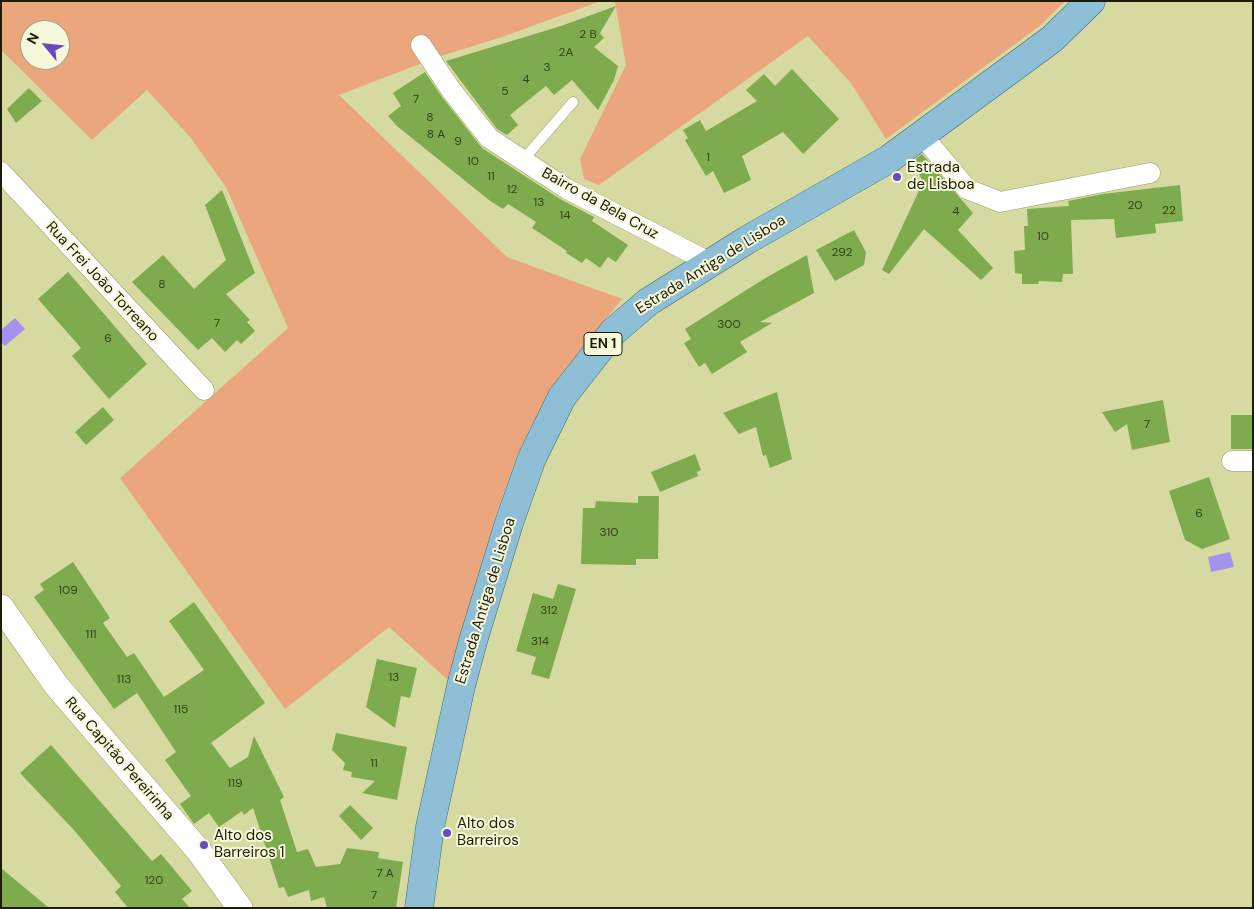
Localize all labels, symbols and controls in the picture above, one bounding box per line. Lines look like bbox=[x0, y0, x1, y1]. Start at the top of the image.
north arrow bbox=[20, 20, 70, 70]
house number: 2 B bbox=[579, 28, 597, 42]
text: N bbox=[22, 30, 43, 47]
house number: 2A bbox=[559, 46, 573, 60]
house number: 3 bbox=[543, 61, 551, 75]
house number: 4 bbox=[522, 73, 530, 87]
house number: 5 bbox=[501, 85, 509, 99]
house number: 7 bbox=[413, 93, 419, 107]
house number: 8 bbox=[426, 111, 434, 125]
house number: 8 A bbox=[427, 128, 445, 142]
house number: 9 bbox=[454, 135, 462, 149]
house number: 1 bbox=[706, 151, 710, 165]
house number: 10 bbox=[467, 155, 479, 169]
place label: Estrada de Lisboa bbox=[907, 159, 974, 194]
street label: Bairro da Bela Cruz bbox=[538, 164, 662, 244]
house number: 11 bbox=[487, 170, 495, 184]
marker: Estrada de Lisboa bbox=[891, 171, 903, 183]
house number: 12 bbox=[507, 183, 517, 197]
house number: 13 bbox=[534, 196, 544, 210]
house number: 20 bbox=[1128, 199, 1142, 213]
house number: 22 bbox=[1162, 204, 1176, 218]
house number: 4 bbox=[952, 205, 960, 219]
house number: 14 bbox=[559, 209, 571, 223]
street label: Estrada Antiga de Lisboa bbox=[633, 212, 789, 318]
street label: Rua Frei João Torreano bbox=[42, 218, 162, 346]
house number: 10 bbox=[1037, 230, 1049, 244]
house number: 292 bbox=[831, 246, 853, 260]
house number: 8 bbox=[158, 278, 166, 292]
house number: 7 bbox=[214, 317, 220, 331]
house number: 300 bbox=[717, 318, 741, 332]
house number: 6 bbox=[104, 332, 112, 346]
road number: EN 1 bbox=[584, 332, 622, 356]
house number: 7 bbox=[1144, 418, 1150, 432]
house number: 6 bbox=[1195, 507, 1203, 521]
street label: Estrada Antiga de Lisboa bbox=[452, 516, 520, 686]
house number: 310 bbox=[600, 526, 618, 540]
house number: 109 bbox=[58, 584, 78, 598]
house number: 312 bbox=[540, 604, 558, 618]
house number: 111 bbox=[85, 628, 97, 642]
house number: 314 bbox=[531, 635, 549, 649]
house number: 13 bbox=[389, 671, 399, 685]
house number: 113 bbox=[117, 673, 131, 687]
street label: Rua Capitão Pereirinha bbox=[61, 694, 177, 824]
house number: 115 bbox=[174, 703, 188, 717]
house number: 11 bbox=[370, 757, 378, 771]
house number: 119 bbox=[227, 777, 243, 791]
place label: Alto dos Barreiros bbox=[457, 815, 519, 850]
place label: Alto dos Barreiros 1 bbox=[214, 827, 284, 862]
marker: Alto dos Barreiros bbox=[441, 827, 453, 839]
marker: Alto dos Barreiros 1 bbox=[198, 839, 210, 851]
house number: 7 A bbox=[376, 867, 394, 881]
house number: 120 bbox=[145, 874, 163, 888]
house number: 7 bbox=[371, 889, 377, 903]

